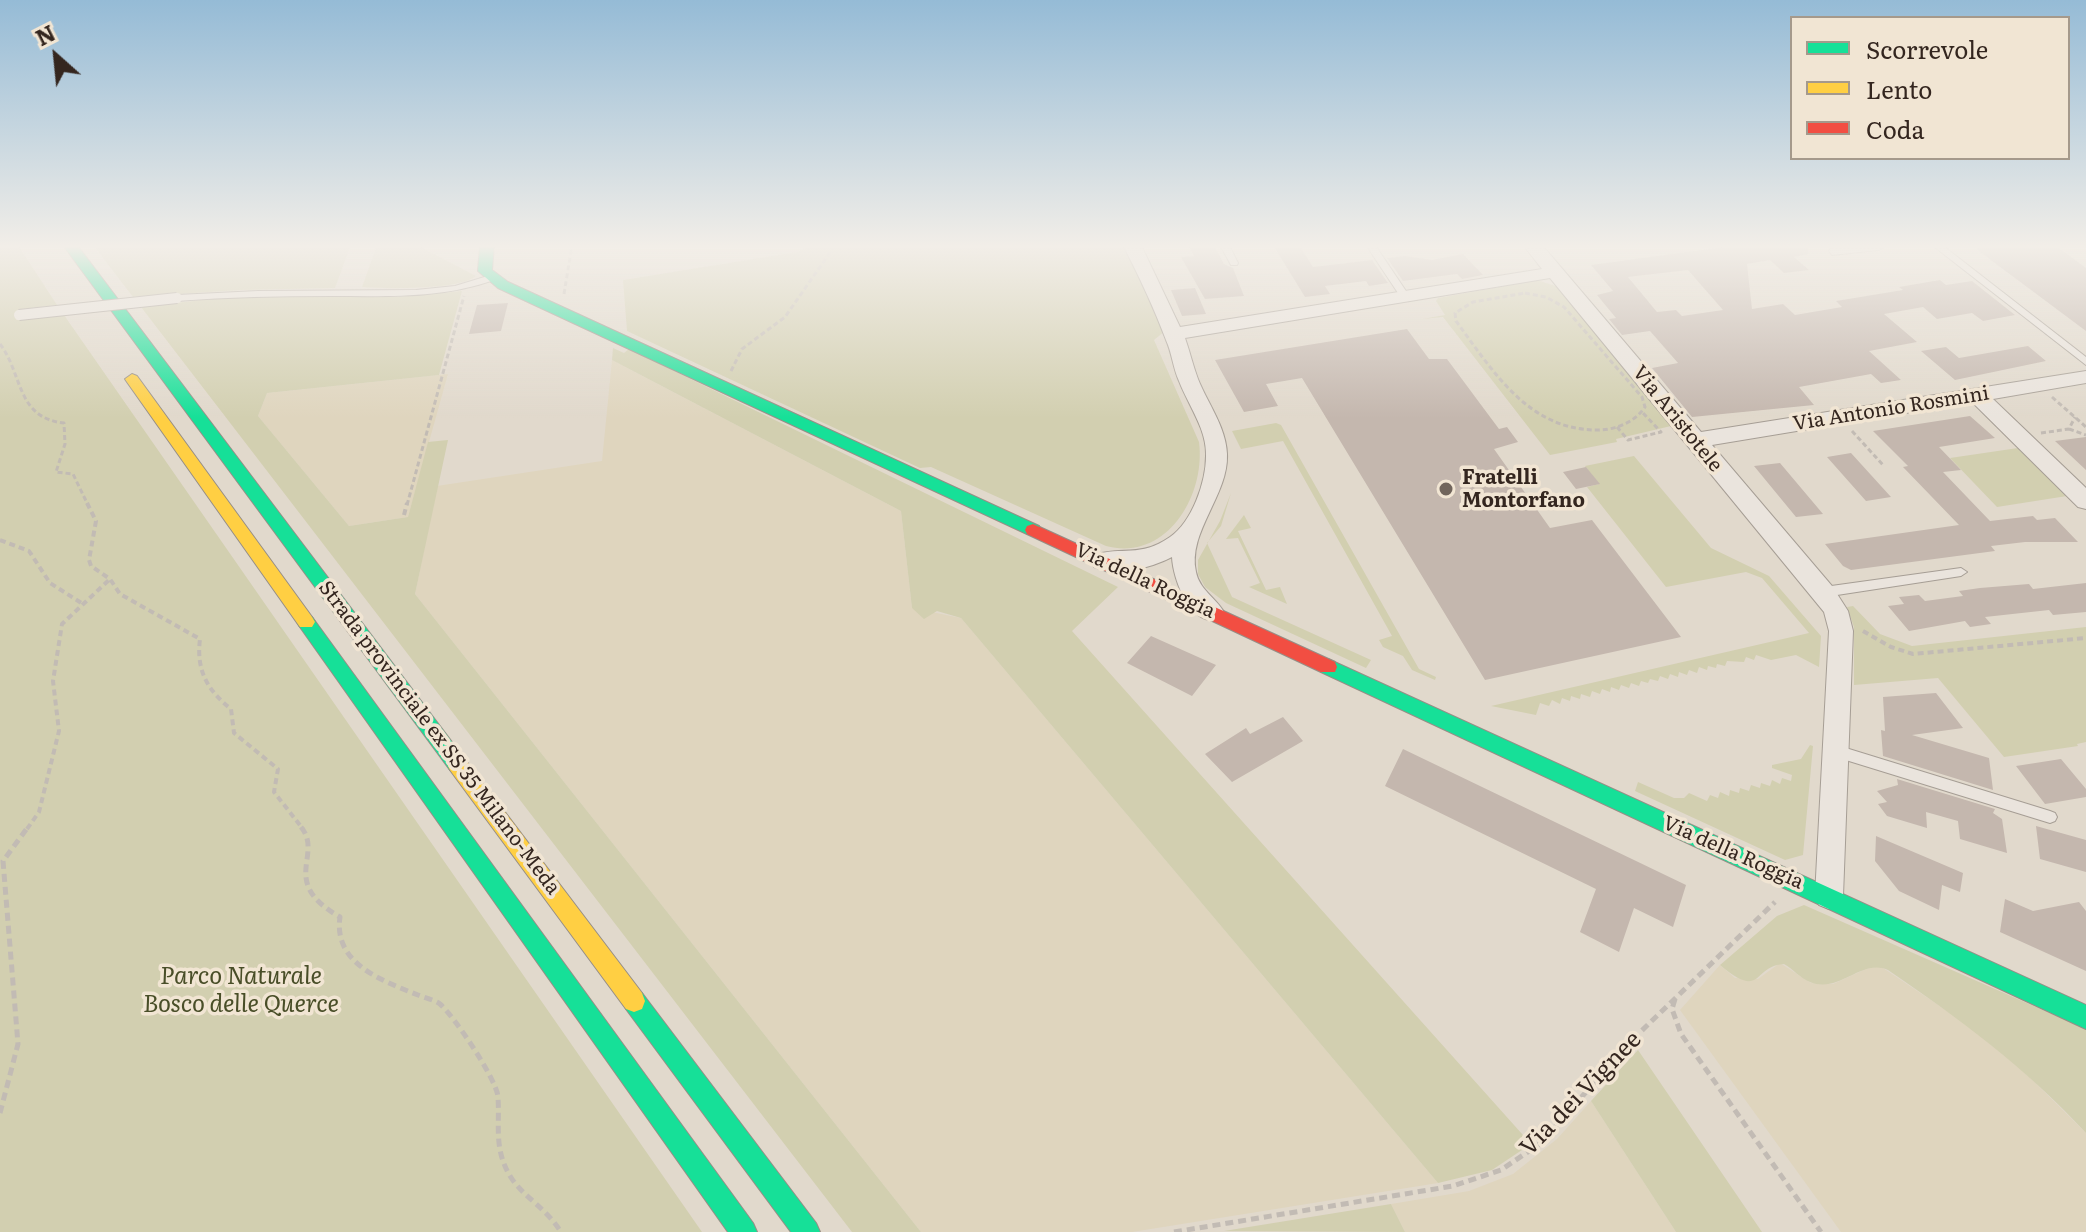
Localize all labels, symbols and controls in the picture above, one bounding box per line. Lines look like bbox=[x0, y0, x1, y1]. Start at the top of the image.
text: N bbox=[29, 15, 61, 53]
north arrow bbox=[16, 16, 96, 96]
legend bbox=[1790, 16, 2070, 160]
text: Scorrevole bbox=[1866, 31, 1988, 66]
text: Lento bbox=[1866, 71, 1932, 106]
text: Coda bbox=[1866, 111, 1924, 146]
street label: Via Aristotele bbox=[1627, 361, 1727, 477]
street label: Via Antonio Rosmini bbox=[1791, 382, 1991, 436]
place label: Fratelli Montorfano bbox=[1462, 466, 1585, 513]
marker: Fratelli Montorfano bbox=[1437, 480, 1455, 498]
street label: Via della Roggia bbox=[1071, 538, 1219, 624]
street label: Strada provinciale ex SS 35 Milano-Meda bbox=[313, 576, 565, 900]
street label: Via della Roggia bbox=[1659, 811, 1807, 895]
park label: Parco Naturale Bosco delle Querce bbox=[143, 963, 339, 1019]
street label: Via dei Vignee bbox=[1514, 1026, 1648, 1162]

